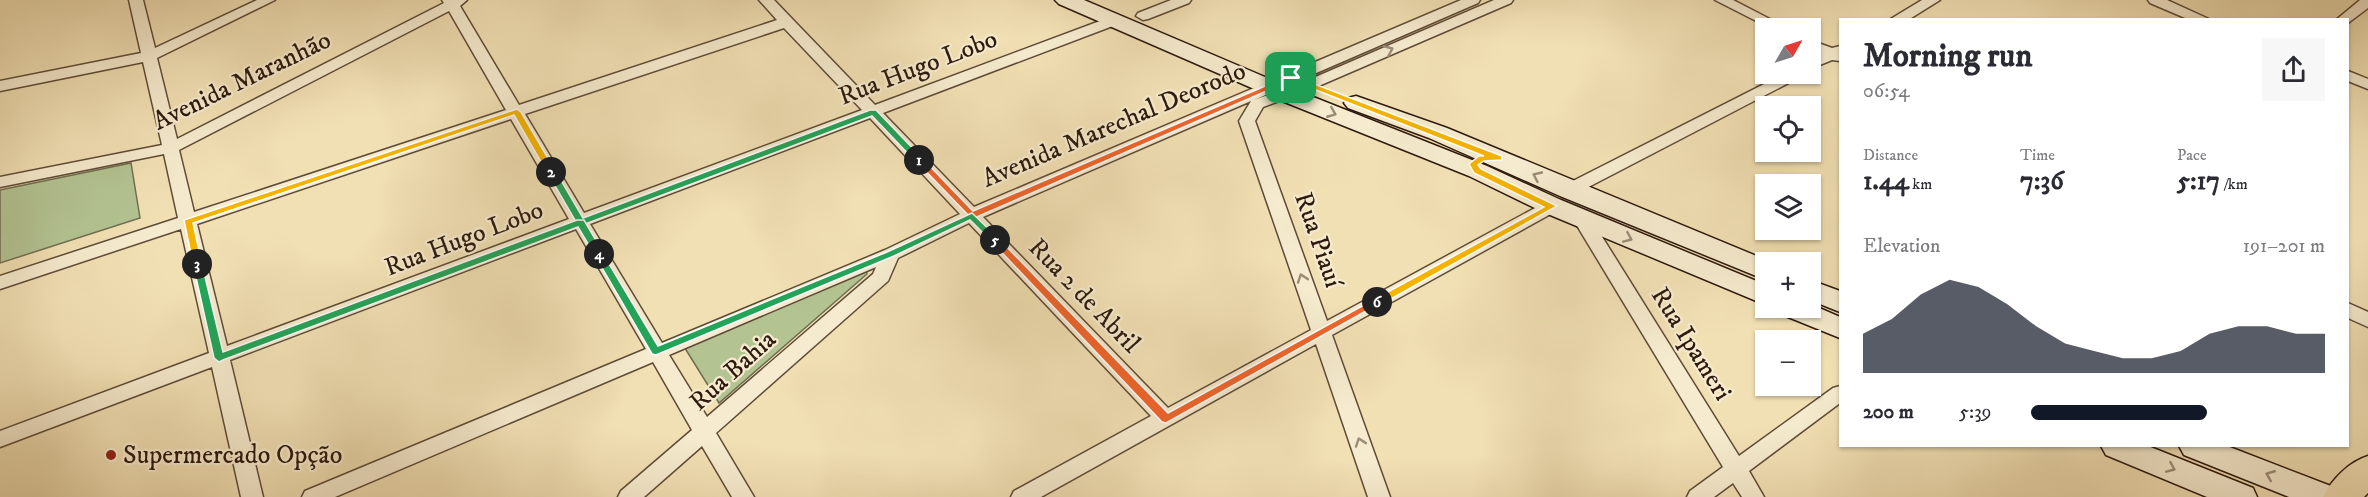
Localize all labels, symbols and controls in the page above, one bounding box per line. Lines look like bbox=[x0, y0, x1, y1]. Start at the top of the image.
north arrow bbox=[1755, 18, 1821, 84]
map controls bbox=[1755, 18, 1821, 396]
street label: Rua Hugo Lobo bbox=[834, 23, 1002, 113]
street label: Avenida Maranhão bbox=[147, 24, 337, 138]
text: Morning run bbox=[1863, 36, 2032, 77]
button: share bbox=[2262, 38, 2325, 101]
one-way arrow bbox=[1383, 46, 1394, 58]
pin bbox=[1265, 52, 1316, 103]
street label: Avenida Marechal Deorodo bbox=[977, 54, 1251, 196]
icon: arrive bbox=[1274, 61, 1307, 94]
text: 06:54 bbox=[1863, 79, 1910, 104]
button: locate bbox=[1755, 96, 1821, 162]
one-way arrow bbox=[1327, 105, 1337, 118]
pin: 1 bbox=[904, 145, 934, 175]
text: Distance bbox=[1863, 145, 1918, 165]
text: Time bbox=[2020, 145, 2055, 165]
text: Pace bbox=[2177, 145, 2207, 165]
text: 1 bbox=[916, 150, 922, 170]
pin: 2 bbox=[536, 157, 566, 187]
text: 2 bbox=[547, 162, 555, 182]
text: 1.44 bbox=[1863, 165, 1909, 198]
text: 7:36 bbox=[2020, 165, 2064, 198]
text: 5:17 bbox=[2177, 165, 2220, 198]
one-way arrow bbox=[1533, 171, 1544, 183]
button: layers bbox=[1755, 174, 1821, 240]
text: km bbox=[1909, 174, 1932, 194]
text: /km bbox=[2220, 174, 2248, 194]
street label: Rua Piauí bbox=[1286, 188, 1350, 293]
street label: Rua Hugo Lobo bbox=[380, 194, 548, 284]
pin: 5 bbox=[980, 225, 1010, 255]
text: 5 bbox=[991, 230, 999, 250]
one-way arrow bbox=[1621, 231, 1632, 243]
street label: Rua 2 de Abril bbox=[1021, 232, 1147, 360]
text: Elevation bbox=[1863, 234, 1940, 259]
text: 191–201 m bbox=[2243, 234, 2325, 259]
pin: 4 bbox=[584, 239, 614, 269]
text: 4 bbox=[594, 244, 604, 264]
pin: 3 bbox=[182, 249, 212, 279]
button: + bbox=[1755, 252, 1821, 318]
text: 3 bbox=[194, 254, 200, 274]
one-way arrow bbox=[1297, 273, 1310, 284]
street label: Rua Ipameri bbox=[1643, 281, 1739, 407]
pin: 6 bbox=[1362, 287, 1392, 317]
text: 6 bbox=[1373, 292, 1381, 312]
street label: Rua Bahia bbox=[683, 323, 783, 419]
button: − bbox=[1755, 330, 1821, 396]
text: 200 m bbox=[1863, 400, 1914, 425]
text: 5:39 bbox=[1959, 400, 1992, 425]
one-way arrow bbox=[1354, 437, 1367, 448]
place label: Supermercado Opção bbox=[123, 439, 342, 472]
marker: Supermercado Opção bbox=[104, 448, 118, 462]
one-way arrow bbox=[2165, 461, 2176, 473]
one-way arrow bbox=[2265, 470, 2276, 482]

